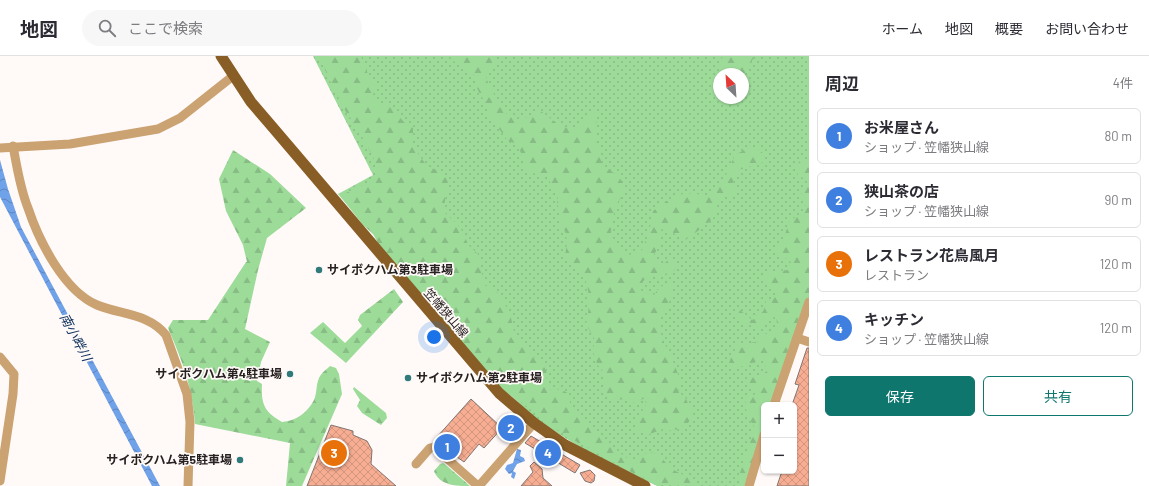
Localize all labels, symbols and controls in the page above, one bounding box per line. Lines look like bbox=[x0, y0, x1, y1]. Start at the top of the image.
search box bbox=[82, 10, 362, 46]
text: 地図 bbox=[20, 17, 58, 40]
icon: search bbox=[96, 17, 118, 39]
text: ここで検索 bbox=[128, 19, 203, 37]
text: ホーム bbox=[881, 20, 923, 37]
text: 地図 bbox=[945, 20, 973, 37]
text: 概要 bbox=[995, 20, 1023, 37]
text: お問い合わせ bbox=[1045, 20, 1129, 37]
north arrow bbox=[713, 68, 749, 104]
text: 周辺 bbox=[825, 73, 859, 93]
text: 4件 bbox=[1113, 75, 1133, 91]
text: お米屋さん bbox=[864, 118, 939, 136]
text: 1 bbox=[837, 128, 841, 144]
text: 80 m bbox=[1105, 128, 1132, 144]
text: ショップ · 笠幡狭山線 bbox=[864, 139, 989, 155]
text: 狭山茶の店 bbox=[864, 182, 939, 200]
text: 2 bbox=[835, 192, 843, 208]
text: 90 m bbox=[1105, 192, 1132, 208]
text: ショップ · 笠幡狭山線 bbox=[864, 203, 989, 219]
text: レストラン花鳥風月 bbox=[864, 246, 999, 264]
text: 3 bbox=[835, 256, 843, 272]
text: 120 m bbox=[1100, 256, 1132, 272]
place label: サイボクハム第3駐車場 bbox=[327, 262, 453, 276]
marker: サイボクハム第3駐車場 bbox=[314, 265, 324, 275]
text: レストラン bbox=[864, 267, 929, 283]
street label: 笠幡狭山線 bbox=[422, 285, 472, 340]
water label: 南小畔川 bbox=[57, 310, 96, 365]
text: キッチン bbox=[864, 310, 924, 328]
text: 4 bbox=[835, 320, 843, 336]
text: 120 m bbox=[1100, 320, 1132, 336]
your location bbox=[424, 327, 444, 347]
text: ショップ · 笠幡狭山線 bbox=[864, 331, 989, 347]
place label: サイボクハム第4駐車場 bbox=[155, 366, 282, 380]
marker: サイボクハム第4駐車場 bbox=[285, 369, 295, 379]
place label: サイボクハム第2駐車場 bbox=[416, 370, 542, 384]
marker: サイボクハム第2駐車場 bbox=[403, 373, 413, 383]
button: 保存 bbox=[825, 376, 975, 416]
button: 共有 bbox=[983, 376, 1133, 416]
map controls bbox=[761, 402, 797, 474]
button: + bbox=[761, 402, 797, 438]
pin: 2 bbox=[498, 413, 524, 443]
pin: 1 bbox=[434, 432, 460, 462]
pin: 3 bbox=[321, 438, 347, 468]
pin: 4 bbox=[535, 438, 561, 468]
button: − bbox=[761, 438, 797, 474]
place label: サイボクハム第5駐車場 bbox=[106, 452, 232, 466]
marker: サイボクハム第5駐車場 bbox=[235, 455, 245, 465]

